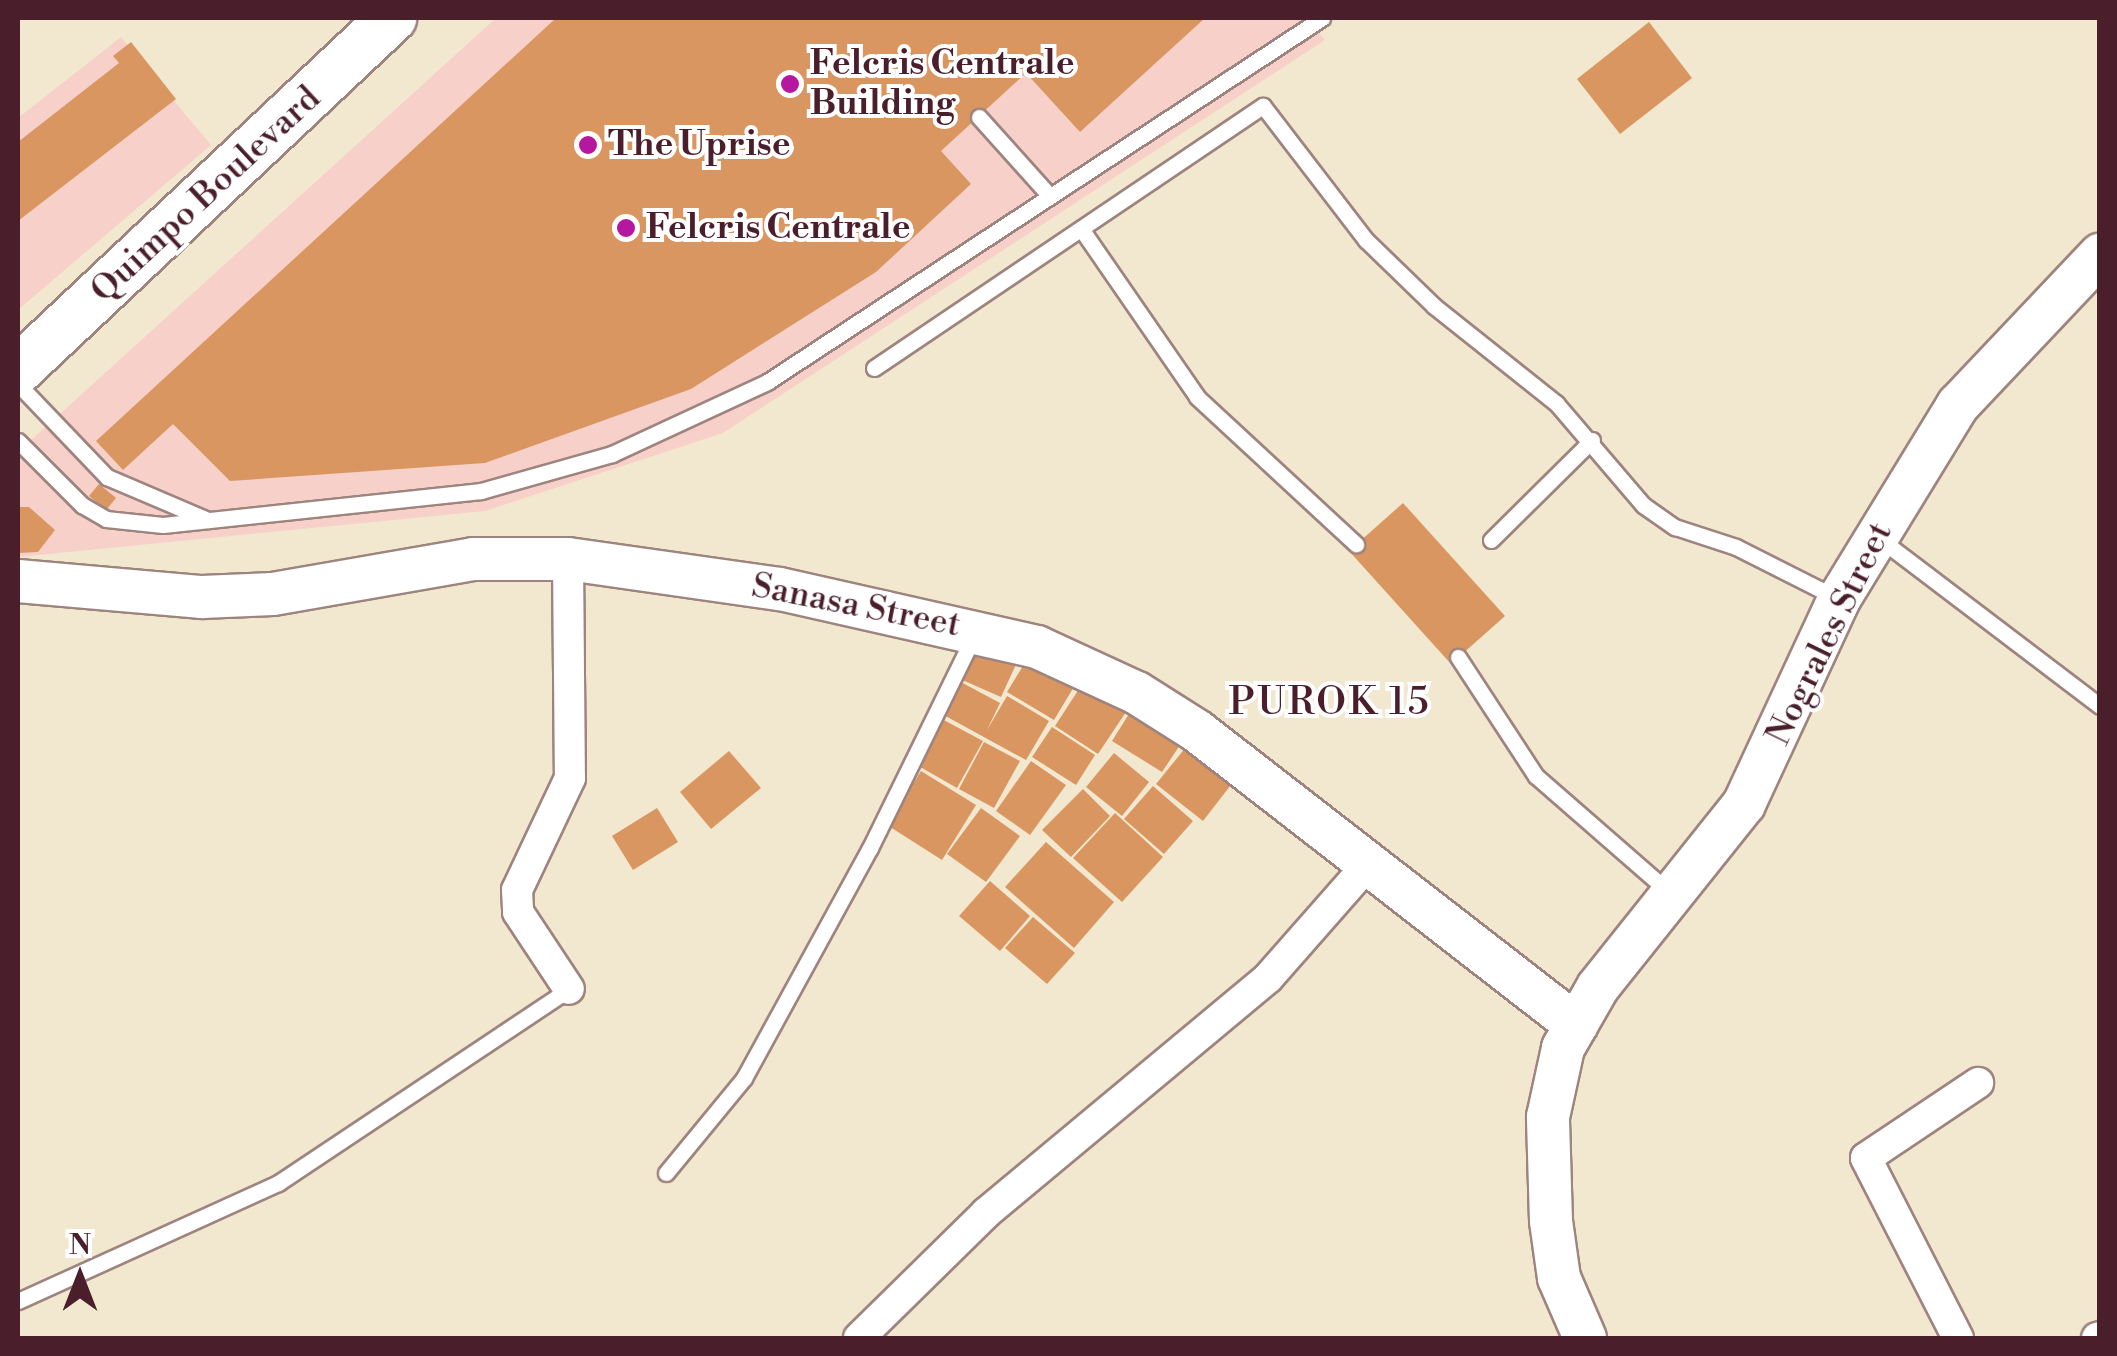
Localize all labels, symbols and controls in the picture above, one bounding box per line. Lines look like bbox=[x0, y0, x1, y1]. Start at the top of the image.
place label: Felcris Centrale Building bbox=[810, 43, 1074, 125]
marker: Felcris Centrale Building bbox=[779, 73, 801, 95]
street label: Quimpo Boulevard bbox=[83, 78, 329, 312]
place label: The Uprise bbox=[608, 124, 791, 166]
marker: The Uprise bbox=[577, 134, 599, 156]
place label: Felcris Centrale bbox=[646, 207, 910, 249]
marker: Felcris Centrale bbox=[615, 217, 637, 239]
street label: Nograles Street bbox=[1758, 516, 1902, 752]
street label: Sanasa Street bbox=[748, 565, 964, 647]
district label: PUROK 15 bbox=[1229, 680, 1431, 726]
north arrow bbox=[30, 1226, 130, 1326]
text: N bbox=[69, 1228, 91, 1263]

